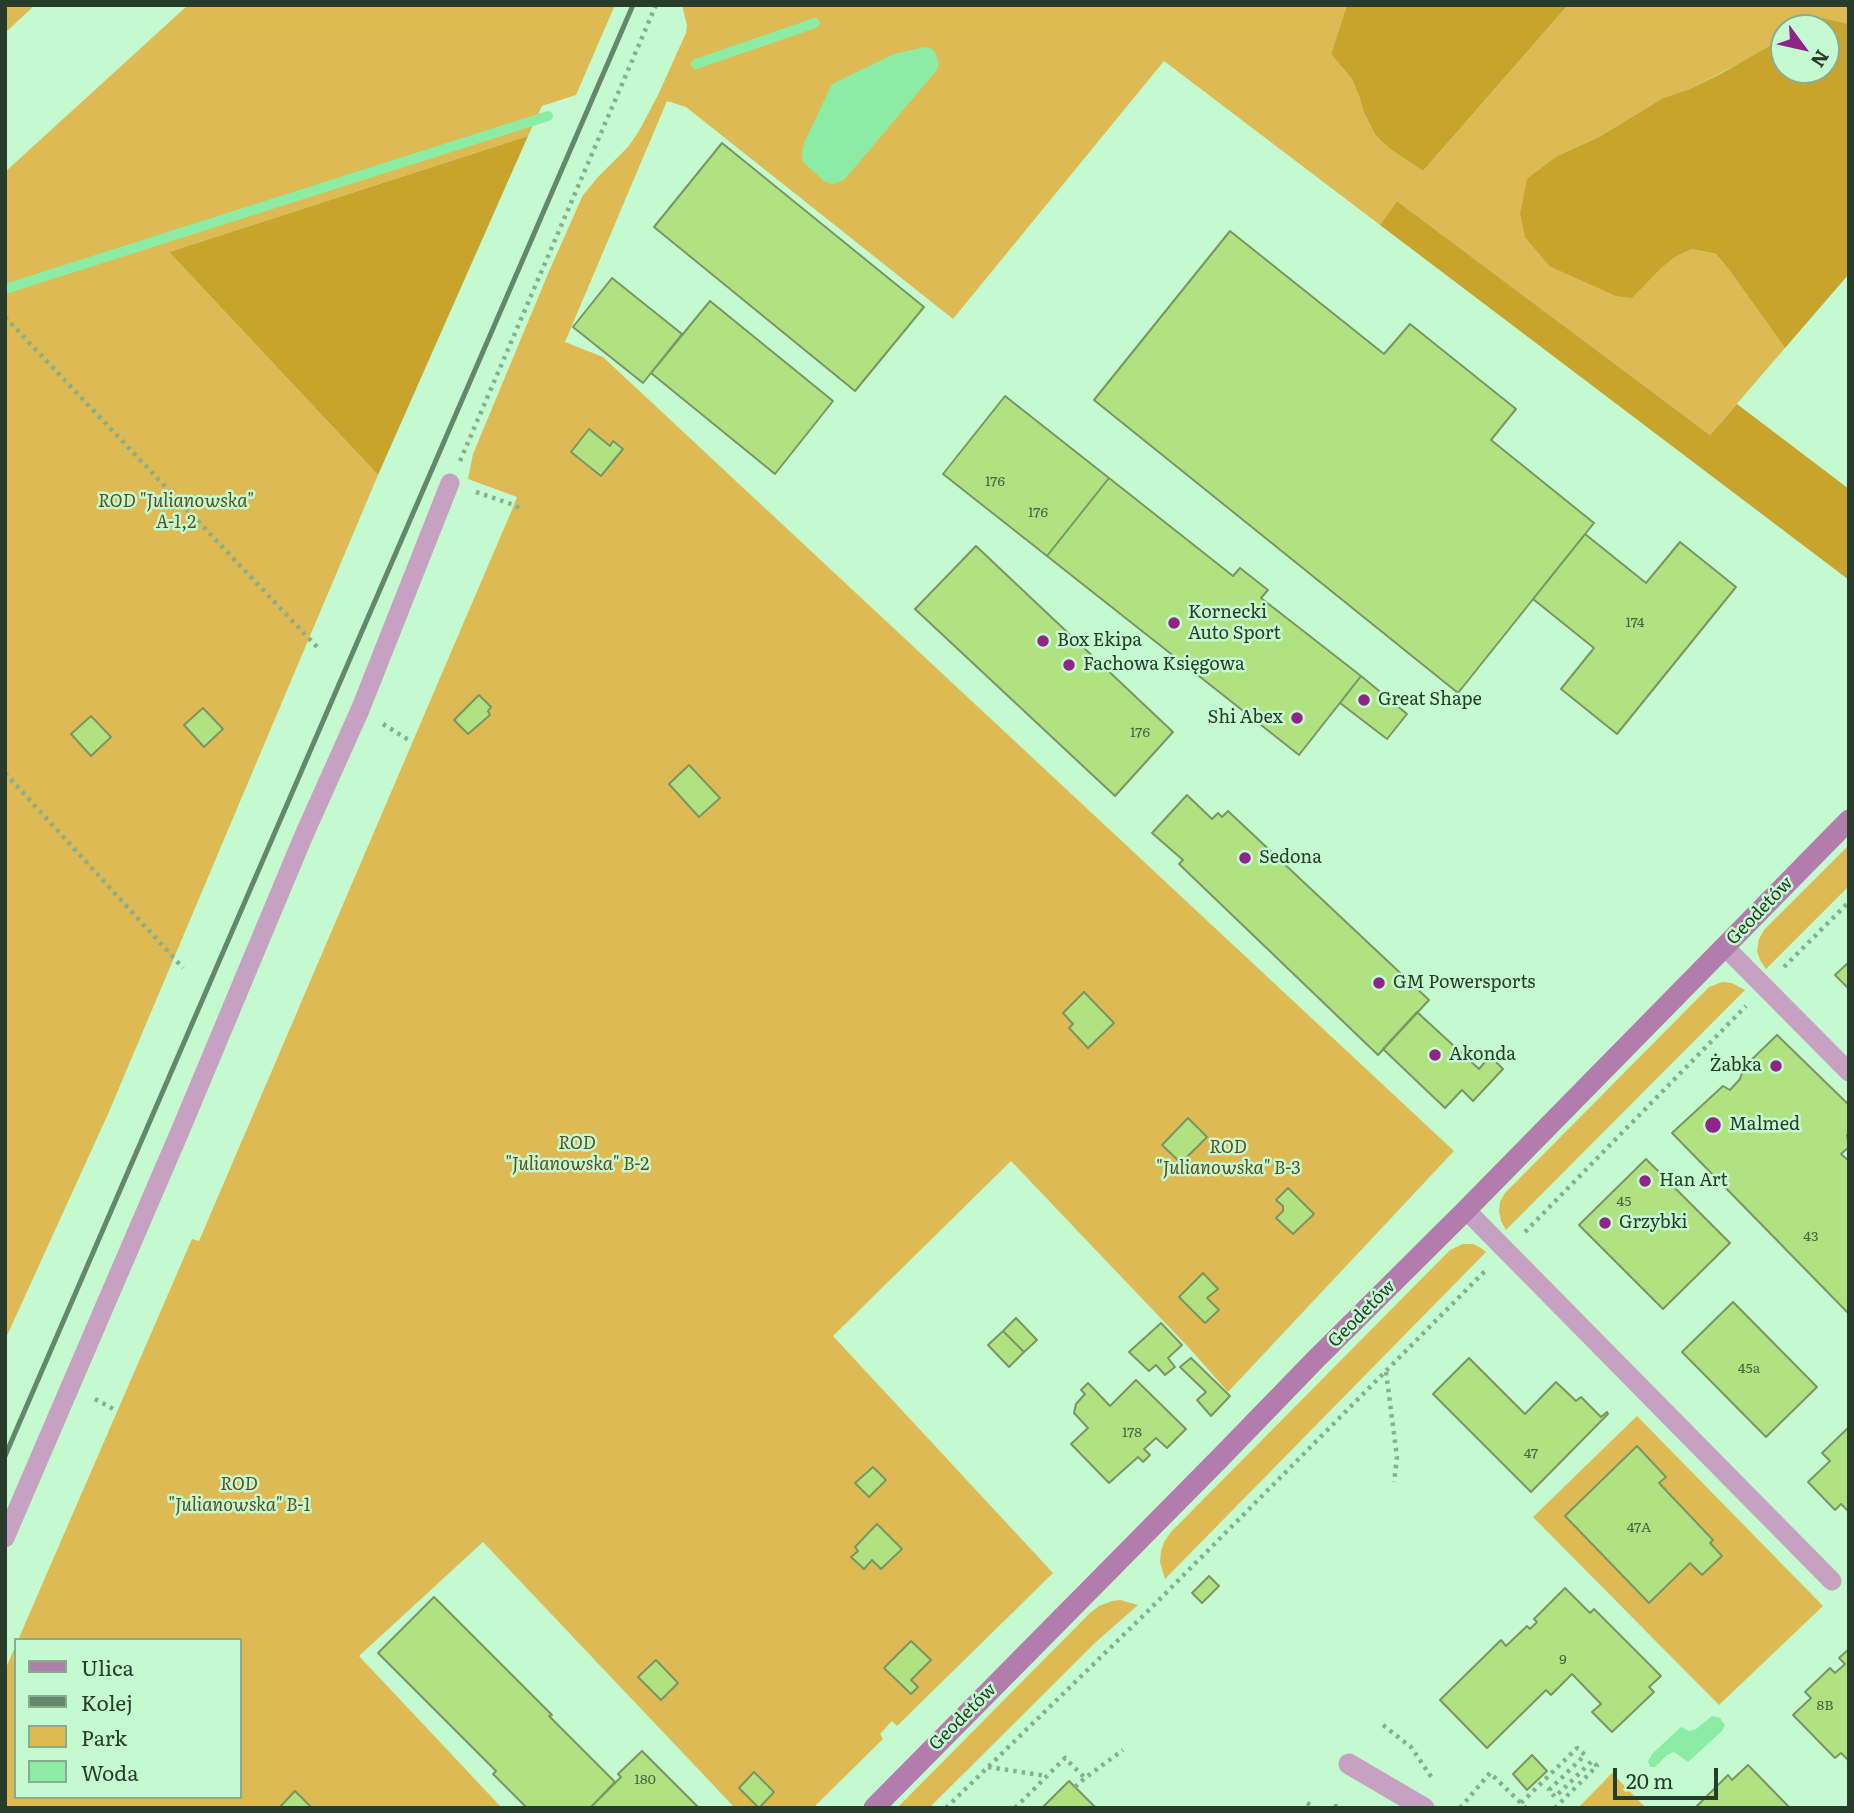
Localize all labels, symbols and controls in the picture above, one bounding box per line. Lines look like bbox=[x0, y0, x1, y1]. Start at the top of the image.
north arrow bbox=[1770, 14, 1840, 84]
text: N bbox=[1805, 45, 1837, 74]
house number: 176 bbox=[985, 474, 1005, 490]
park label: ROD "Julianowska" A-1,2 bbox=[98, 491, 254, 534]
house number: 176 bbox=[1028, 505, 1048, 521]
place label: Kornecki Auto Sport bbox=[1188, 602, 1281, 644]
marker: Kornecki Auto Sport bbox=[1166, 615, 1182, 631]
house number: 174 bbox=[1625, 615, 1645, 631]
place label: Box Ekipa bbox=[1057, 630, 1142, 652]
marker: Box Ekipa bbox=[1035, 633, 1051, 649]
place label: Fachowa Księgowa bbox=[1083, 654, 1245, 676]
marker: Fachowa Księgowa bbox=[1061, 657, 1077, 673]
place label: Great Shape bbox=[1378, 689, 1482, 711]
marker: Great Shape bbox=[1356, 692, 1372, 708]
place label: Shi Abex bbox=[1207, 707, 1283, 729]
marker: Shi Abex bbox=[1289, 710, 1305, 726]
house number: 176 bbox=[1130, 725, 1150, 741]
place label: Sedona bbox=[1259, 847, 1322, 869]
marker: Sedona bbox=[1237, 850, 1253, 866]
street label: Geodetów bbox=[1722, 872, 1798, 950]
place label: GM Powersports bbox=[1393, 972, 1535, 994]
marker: GM Powersports bbox=[1371, 975, 1387, 991]
place label: Akonda bbox=[1449, 1044, 1516, 1066]
marker: Akonda bbox=[1427, 1047, 1443, 1063]
place label: Żabka bbox=[1710, 1055, 1762, 1077]
marker: Żabka bbox=[1768, 1058, 1784, 1074]
place label: Malmed bbox=[1729, 1114, 1800, 1136]
marker: Malmed bbox=[1703, 1115, 1723, 1135]
park label: ROD "Julianowska" B-2 bbox=[505, 1133, 649, 1176]
park label: ROD "Julianowska" B-3 bbox=[1156, 1137, 1300, 1180]
place label: Han Art bbox=[1659, 1170, 1728, 1192]
marker: Han Art bbox=[1637, 1173, 1653, 1189]
house number: 45 bbox=[1617, 1194, 1631, 1210]
place label: Grzybki bbox=[1619, 1212, 1687, 1234]
marker: Grzybki bbox=[1597, 1215, 1613, 1231]
house number: 43 bbox=[1803, 1229, 1819, 1245]
street label: Geodetów bbox=[1324, 1276, 1400, 1352]
house number: 45a bbox=[1738, 1361, 1760, 1377]
house number: 178 bbox=[1122, 1425, 1142, 1441]
house number: 47 bbox=[1524, 1446, 1538, 1462]
park label: ROD "Julianowska" B-1 bbox=[168, 1474, 310, 1516]
house number: 47A bbox=[1627, 1520, 1651, 1536]
legend bbox=[14, 1638, 242, 1799]
text: Ulica bbox=[81, 1651, 134, 1682]
house number: 9 bbox=[1559, 1652, 1567, 1668]
street label: Geodetów bbox=[925, 1679, 1001, 1755]
text: Kolej bbox=[81, 1686, 133, 1717]
house number: 8B bbox=[1817, 1698, 1833, 1714]
text: Park bbox=[81, 1721, 127, 1752]
scale bar bbox=[1616, 1754, 1721, 1798]
text: Woda bbox=[81, 1756, 139, 1787]
text: 20 m bbox=[1626, 1764, 1673, 1795]
house number: 180 bbox=[634, 1772, 656, 1788]

